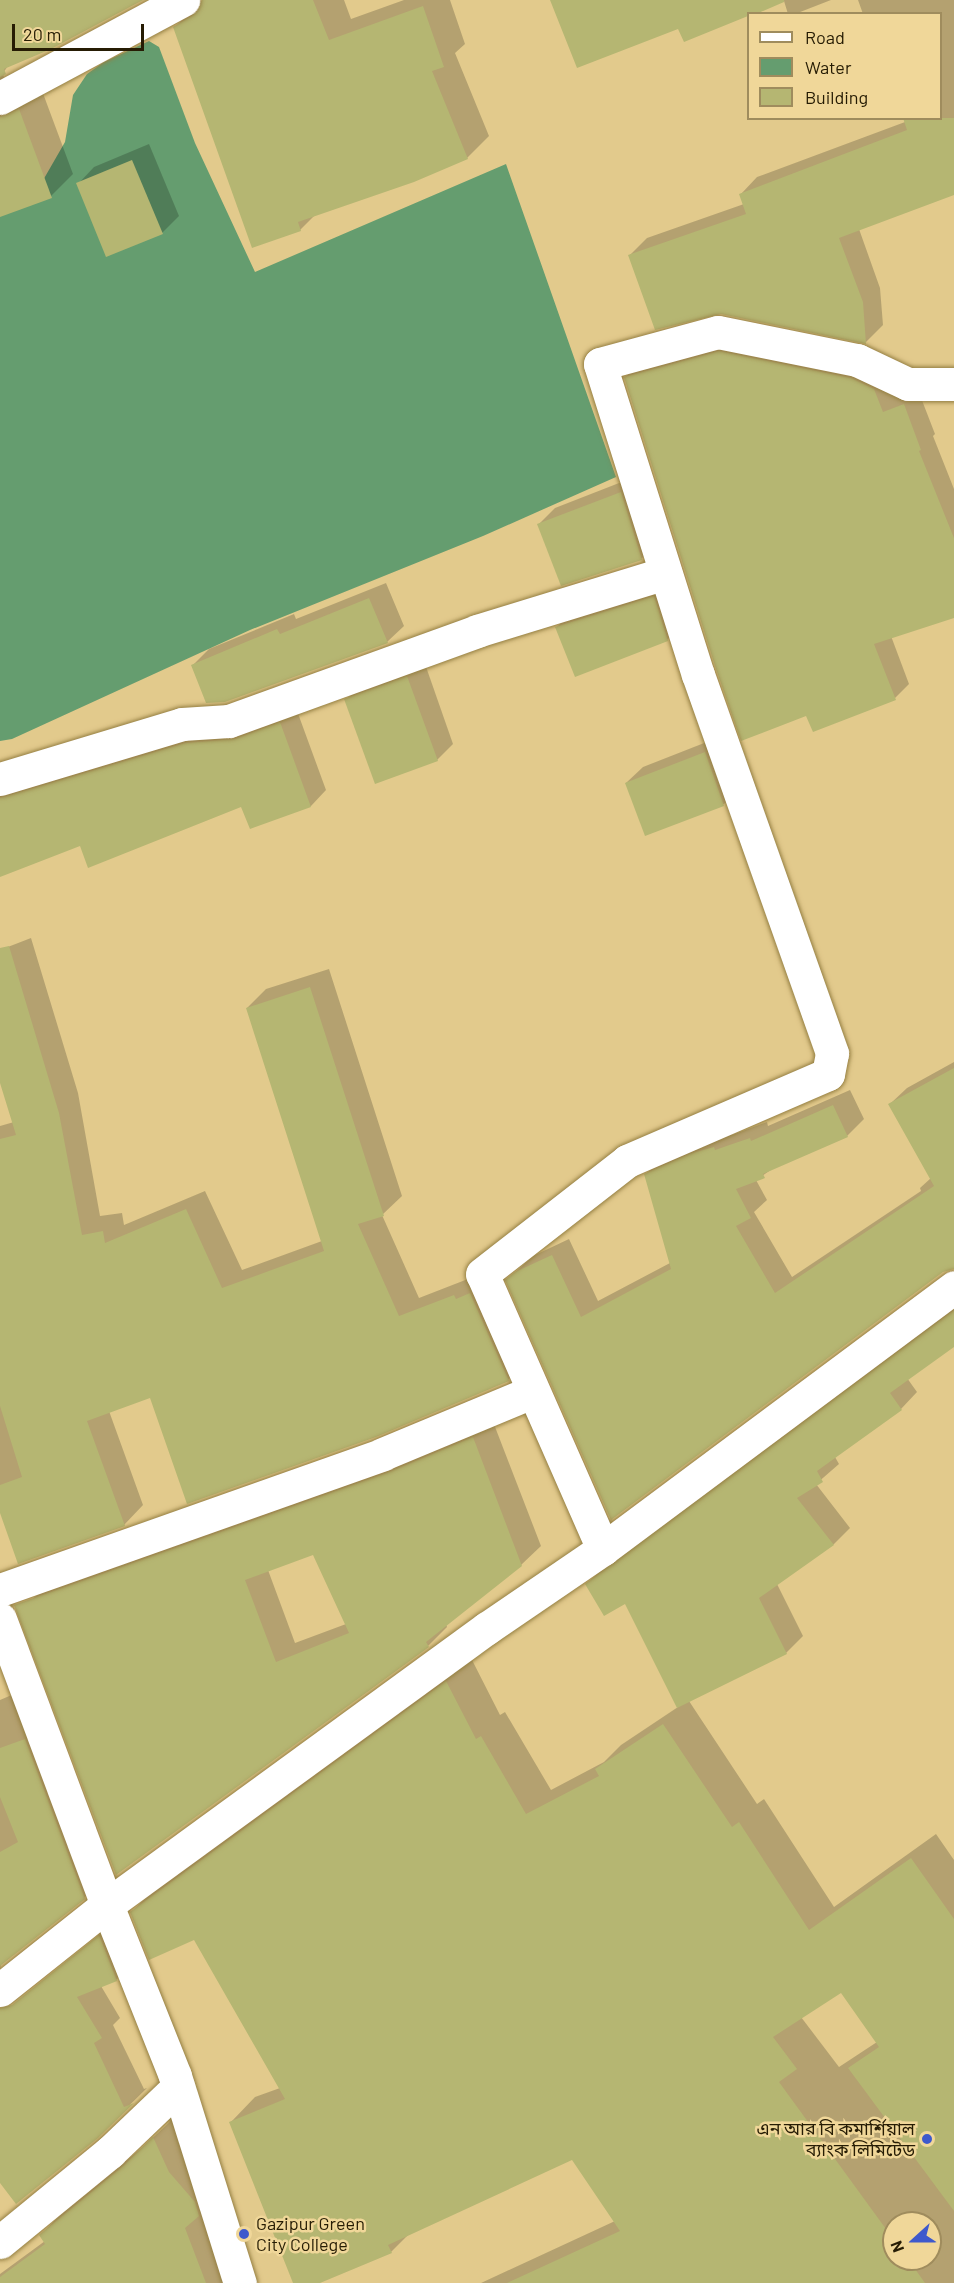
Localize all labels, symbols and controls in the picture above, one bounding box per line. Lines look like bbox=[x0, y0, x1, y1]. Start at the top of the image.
scale bar bbox=[15, 12, 147, 50]
legend bbox=[747, 12, 942, 120]
text: 20 m bbox=[23, 23, 61, 45]
text: Road bbox=[805, 26, 845, 48]
text: Water bbox=[805, 56, 852, 78]
text: Building bbox=[805, 86, 868, 108]
place label: এন আর বি কমার্শিয়াল ব্যাংক লিমিটেড bbox=[757, 2118, 915, 2160]
marker: এন আর বি কমার্শিয়াল ব্যাংক লিমিটেড bbox=[920, 2132, 934, 2146]
north arrow bbox=[882, 2211, 942, 2271]
place label: Gazipur Green City College bbox=[256, 2213, 365, 2256]
marker: Gazipur Green City College bbox=[237, 2227, 251, 2241]
text: N bbox=[886, 2239, 907, 2255]

